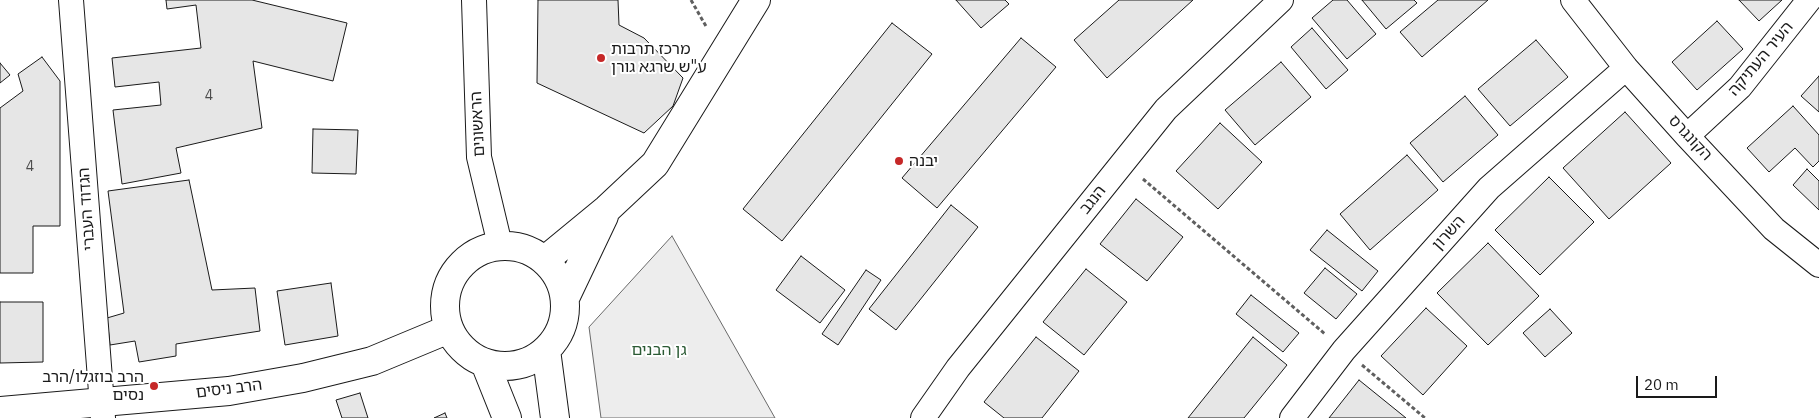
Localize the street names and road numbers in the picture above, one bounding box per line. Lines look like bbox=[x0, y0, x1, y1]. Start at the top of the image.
street label: העיר העתיקה bbox=[1724, 18, 1798, 100]
street label: הראשונים bbox=[467, 91, 489, 157]
street label: הקונגרס bbox=[1664, 111, 1716, 165]
street label: הגדוד העברי bbox=[75, 167, 99, 251]
street label: הנגב bbox=[1076, 182, 1110, 218]
street label: השרון bbox=[1428, 212, 1470, 254]
street label: הרב ניסים bbox=[195, 375, 263, 403]

